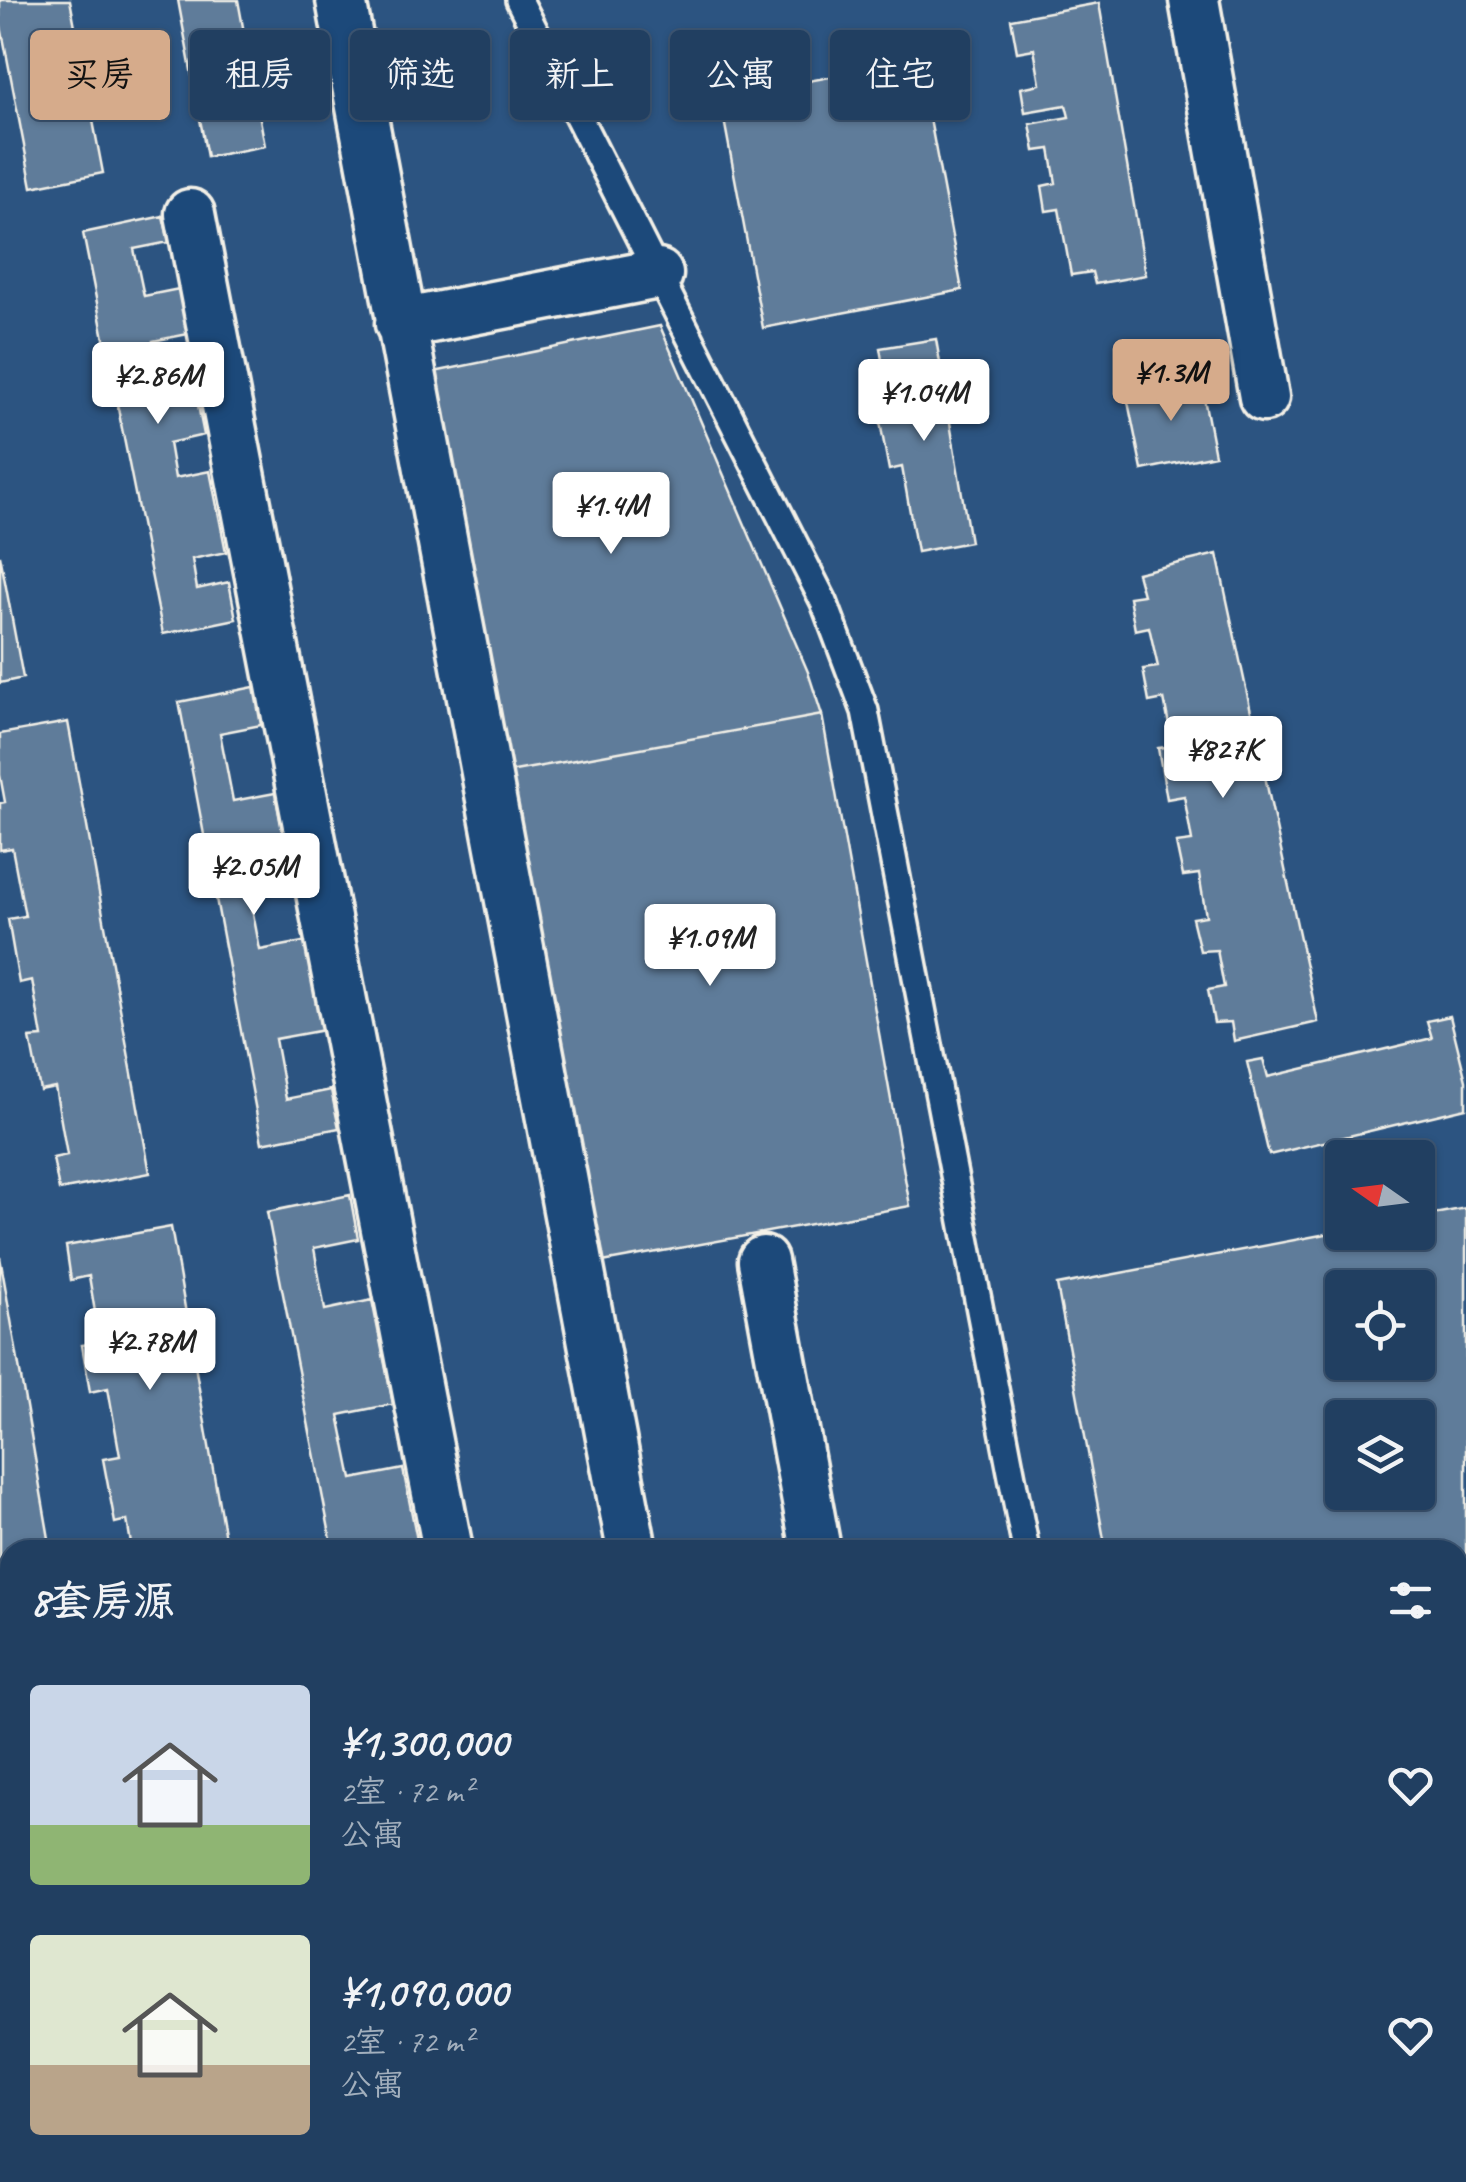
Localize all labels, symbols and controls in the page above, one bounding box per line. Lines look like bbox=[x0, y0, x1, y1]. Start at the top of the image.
chip: 买房 bbox=[30, 30, 170, 120]
chip: 租房 bbox=[190, 30, 330, 120]
chip: 筛选 bbox=[350, 30, 490, 120]
chip: 新上 bbox=[510, 30, 650, 120]
chip: 公寓 bbox=[670, 30, 810, 120]
chip: 住宅 bbox=[830, 30, 970, 120]
pin: ¥1.3M bbox=[1101, 339, 1241, 424]
pin: ¥2.86M bbox=[77, 342, 239, 427]
text: ¥1.3M bbox=[1135, 351, 1207, 392]
text: ¥2.86M bbox=[114, 354, 202, 395]
pin: ¥1.04M bbox=[843, 359, 1005, 444]
text: ¥1.04M bbox=[880, 371, 968, 412]
pin: ¥1.4M bbox=[541, 472, 681, 557]
text: ¥1.4M bbox=[575, 484, 647, 525]
pin: ¥827K bbox=[1153, 716, 1293, 801]
text: ¥827K bbox=[1186, 728, 1260, 769]
pin: ¥2.05M bbox=[173, 833, 335, 918]
text: ¥2.05M bbox=[211, 845, 297, 886]
pin: ¥1.09M bbox=[629, 904, 791, 989]
text: ¥1.09M bbox=[667, 916, 753, 957]
north arrow bbox=[1325, 1140, 1435, 1250]
map controls bbox=[1325, 1140, 1435, 1510]
button: locate bbox=[1325, 1270, 1435, 1380]
pin: ¥2.78M bbox=[69, 1308, 231, 1393]
text: ¥2.78M bbox=[106, 1320, 194, 1361]
button: layers bbox=[1325, 1400, 1435, 1510]
icon: filters bbox=[1383, 1573, 1438, 1628]
text: 8套房源 bbox=[30, 1575, 175, 1628]
text: ¥1,300,000 bbox=[340, 1716, 508, 1769]
icon: home bbox=[110, 1725, 230, 1845]
icon: heart bbox=[1383, 1758, 1438, 1813]
text: 2室 · 72 m² bbox=[340, 1771, 473, 1812]
text: 公寓 bbox=[340, 1814, 404, 1855]
text: ¥1,090,000 bbox=[340, 1966, 507, 2019]
icon: home bbox=[110, 1975, 230, 2095]
icon: heart bbox=[1383, 2008, 1438, 2063]
text: 2室 · 72 m² bbox=[340, 2021, 473, 2062]
text: 公寓 bbox=[340, 2064, 404, 2105]

